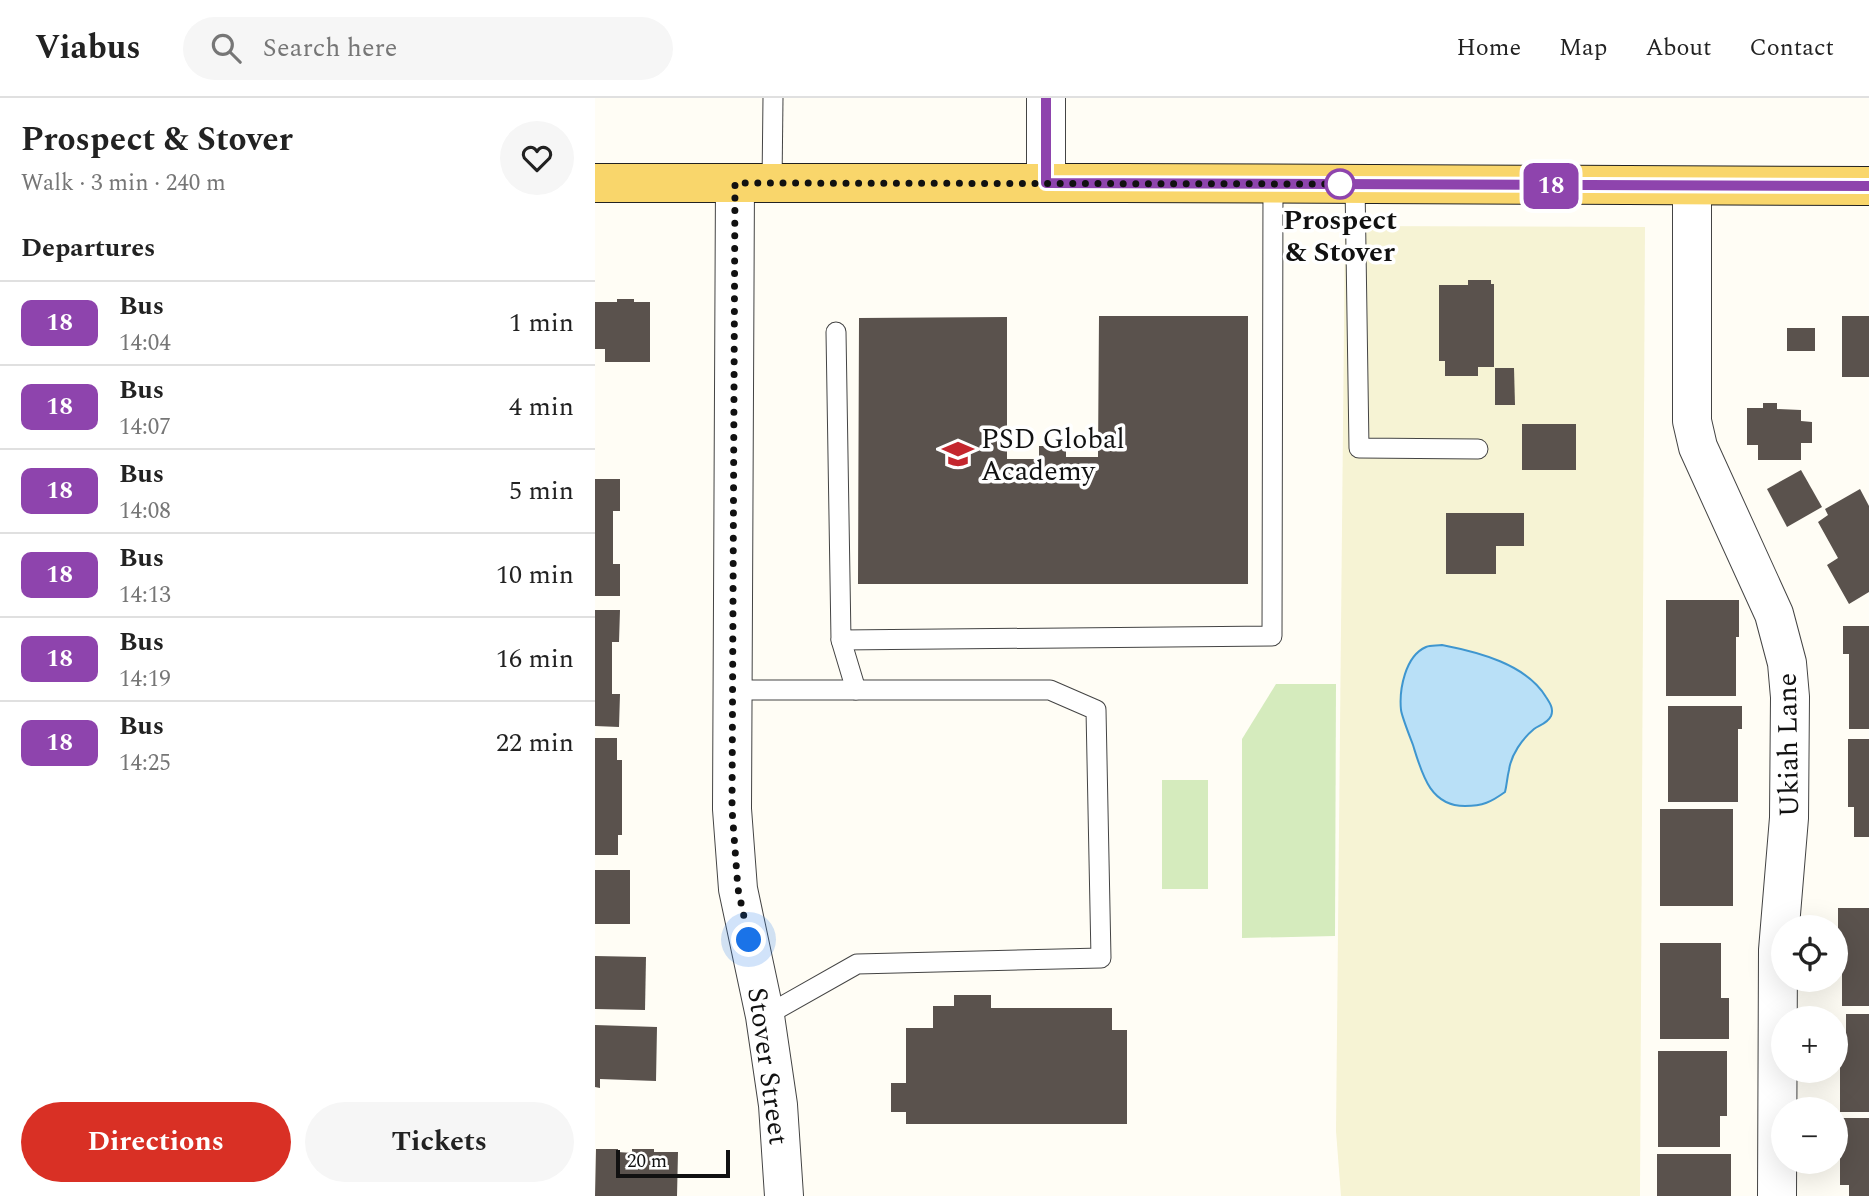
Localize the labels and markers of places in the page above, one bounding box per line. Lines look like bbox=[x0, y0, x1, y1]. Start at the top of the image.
marker: Prospect & Stover bbox=[1325, 169, 1355, 199]
place label: Prospect & Stover bbox=[1283, 199, 1397, 274]
place label: PSD Global Academy bbox=[981, 418, 1125, 493]
school or university icon: PSD Global Academy bbox=[941, 437, 975, 471]

